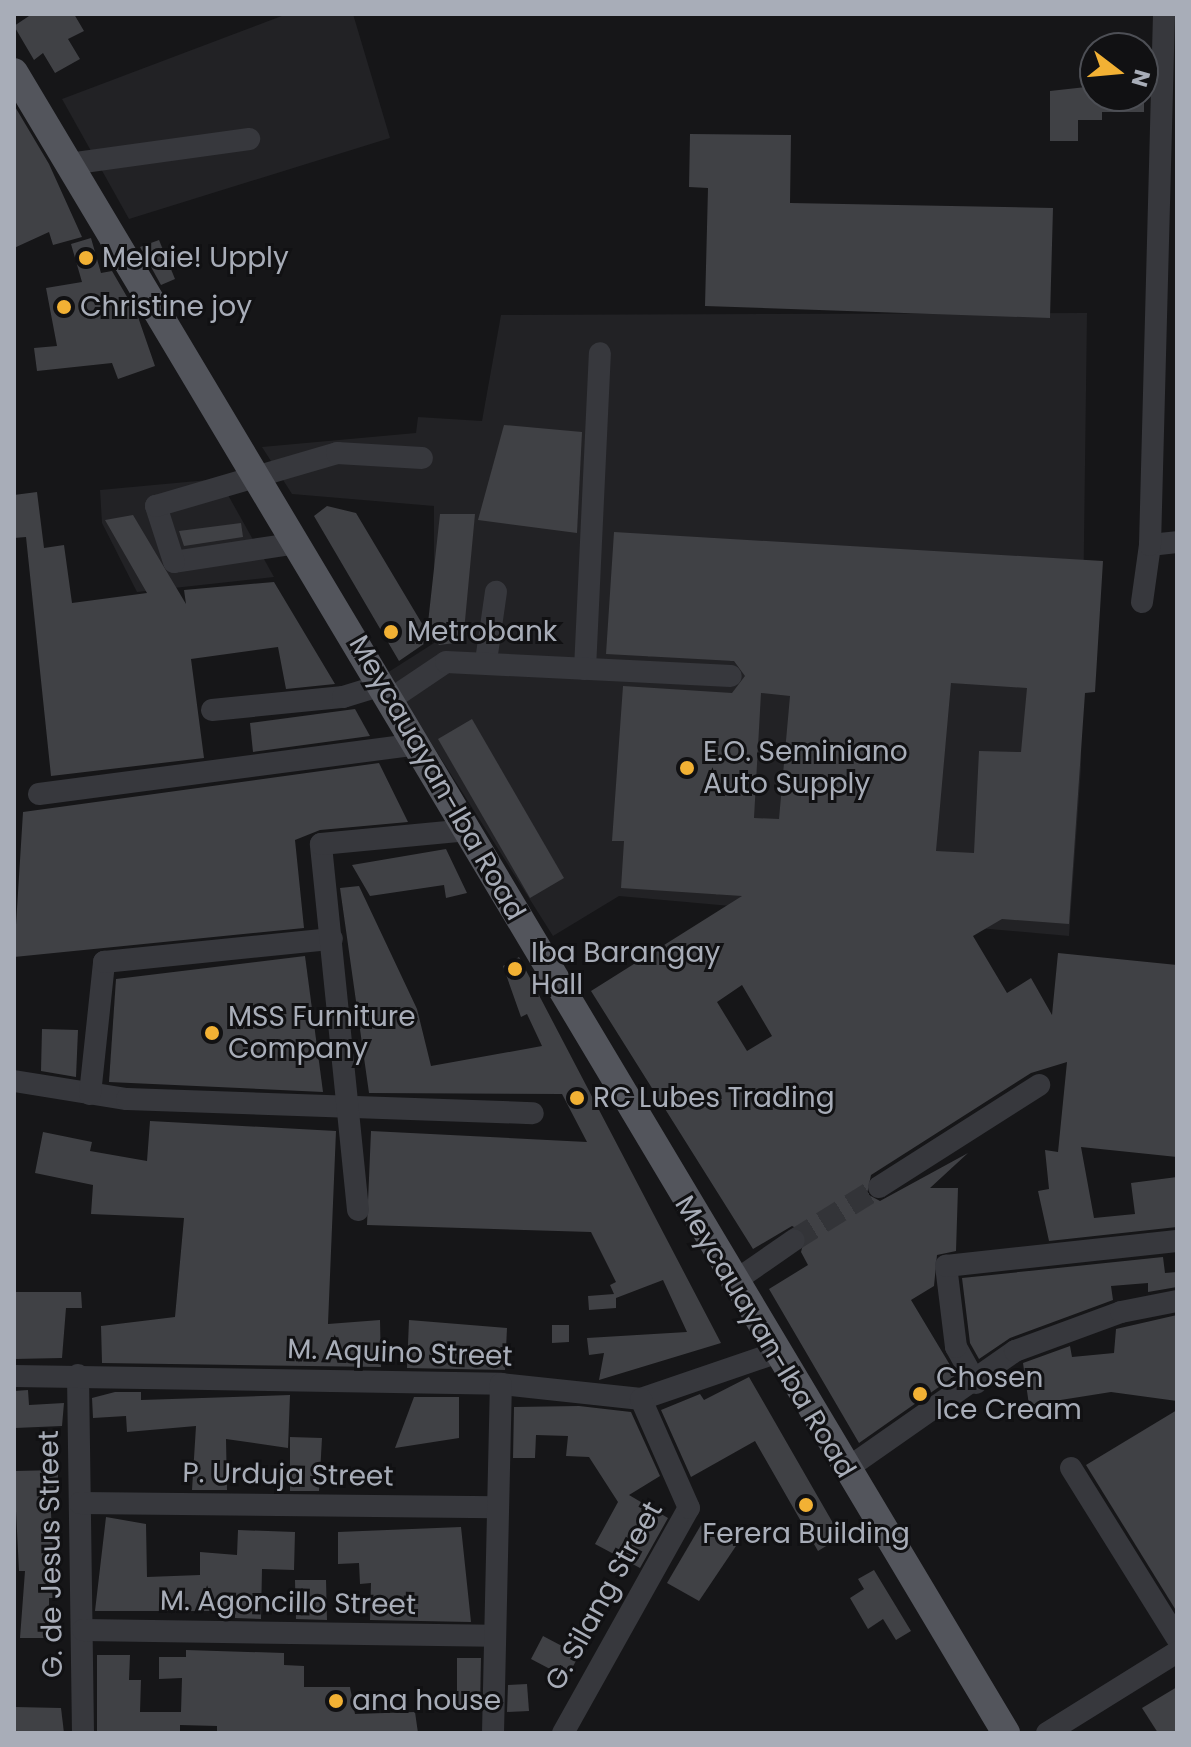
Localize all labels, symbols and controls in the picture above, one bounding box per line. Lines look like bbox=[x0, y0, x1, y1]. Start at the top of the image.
north arrow bbox=[1079, 32, 1159, 112]
text: N bbox=[1123, 66, 1158, 90]
place label: Melaie! Upply bbox=[102, 241, 289, 275]
marker: Melaie! Upply bbox=[77, 249, 95, 267]
place label: Christine joy bbox=[80, 290, 252, 324]
marker: Christine joy bbox=[55, 298, 73, 316]
place label: Metrobank bbox=[407, 615, 557, 649]
marker: Metrobank bbox=[382, 623, 400, 641]
street label: Meycauayan-Iba Road bbox=[342, 630, 532, 926]
place label: E.O. Seminiano Auto Supply bbox=[703, 735, 908, 801]
marker: E.O. Seminiano Auto Supply bbox=[678, 759, 696, 777]
place label: Iba Barangay Hall bbox=[531, 936, 720, 1002]
marker: Iba Barangay Hall bbox=[506, 960, 524, 978]
place label: MSS Furniture Company bbox=[228, 1000, 416, 1066]
marker: MSS Furniture Company bbox=[203, 1024, 221, 1042]
place label: RC Lubes Trading bbox=[593, 1081, 835, 1115]
marker: RC Lubes Trading bbox=[568, 1089, 586, 1107]
street label: Meycauayan-Iba Road bbox=[667, 1190, 863, 1484]
street label: M. Aquino Street bbox=[287, 1332, 513, 1374]
place label: Chosen Ice Cream bbox=[936, 1361, 1082, 1427]
marker: Chosen Ice Cream bbox=[911, 1385, 929, 1403]
street label: G. de Jesus Street bbox=[32, 1430, 70, 1678]
street label: P. Urduja Street bbox=[182, 1456, 394, 1494]
street label: G. Silang Street bbox=[538, 1496, 670, 1696]
marker: Ferera Building bbox=[797, 1496, 815, 1514]
place label: Ferera Building bbox=[702, 1517, 910, 1551]
street label: M. Agoncillo Street bbox=[160, 1584, 416, 1622]
place label: ana house bbox=[352, 1684, 501, 1718]
marker: ana house bbox=[327, 1692, 345, 1710]

